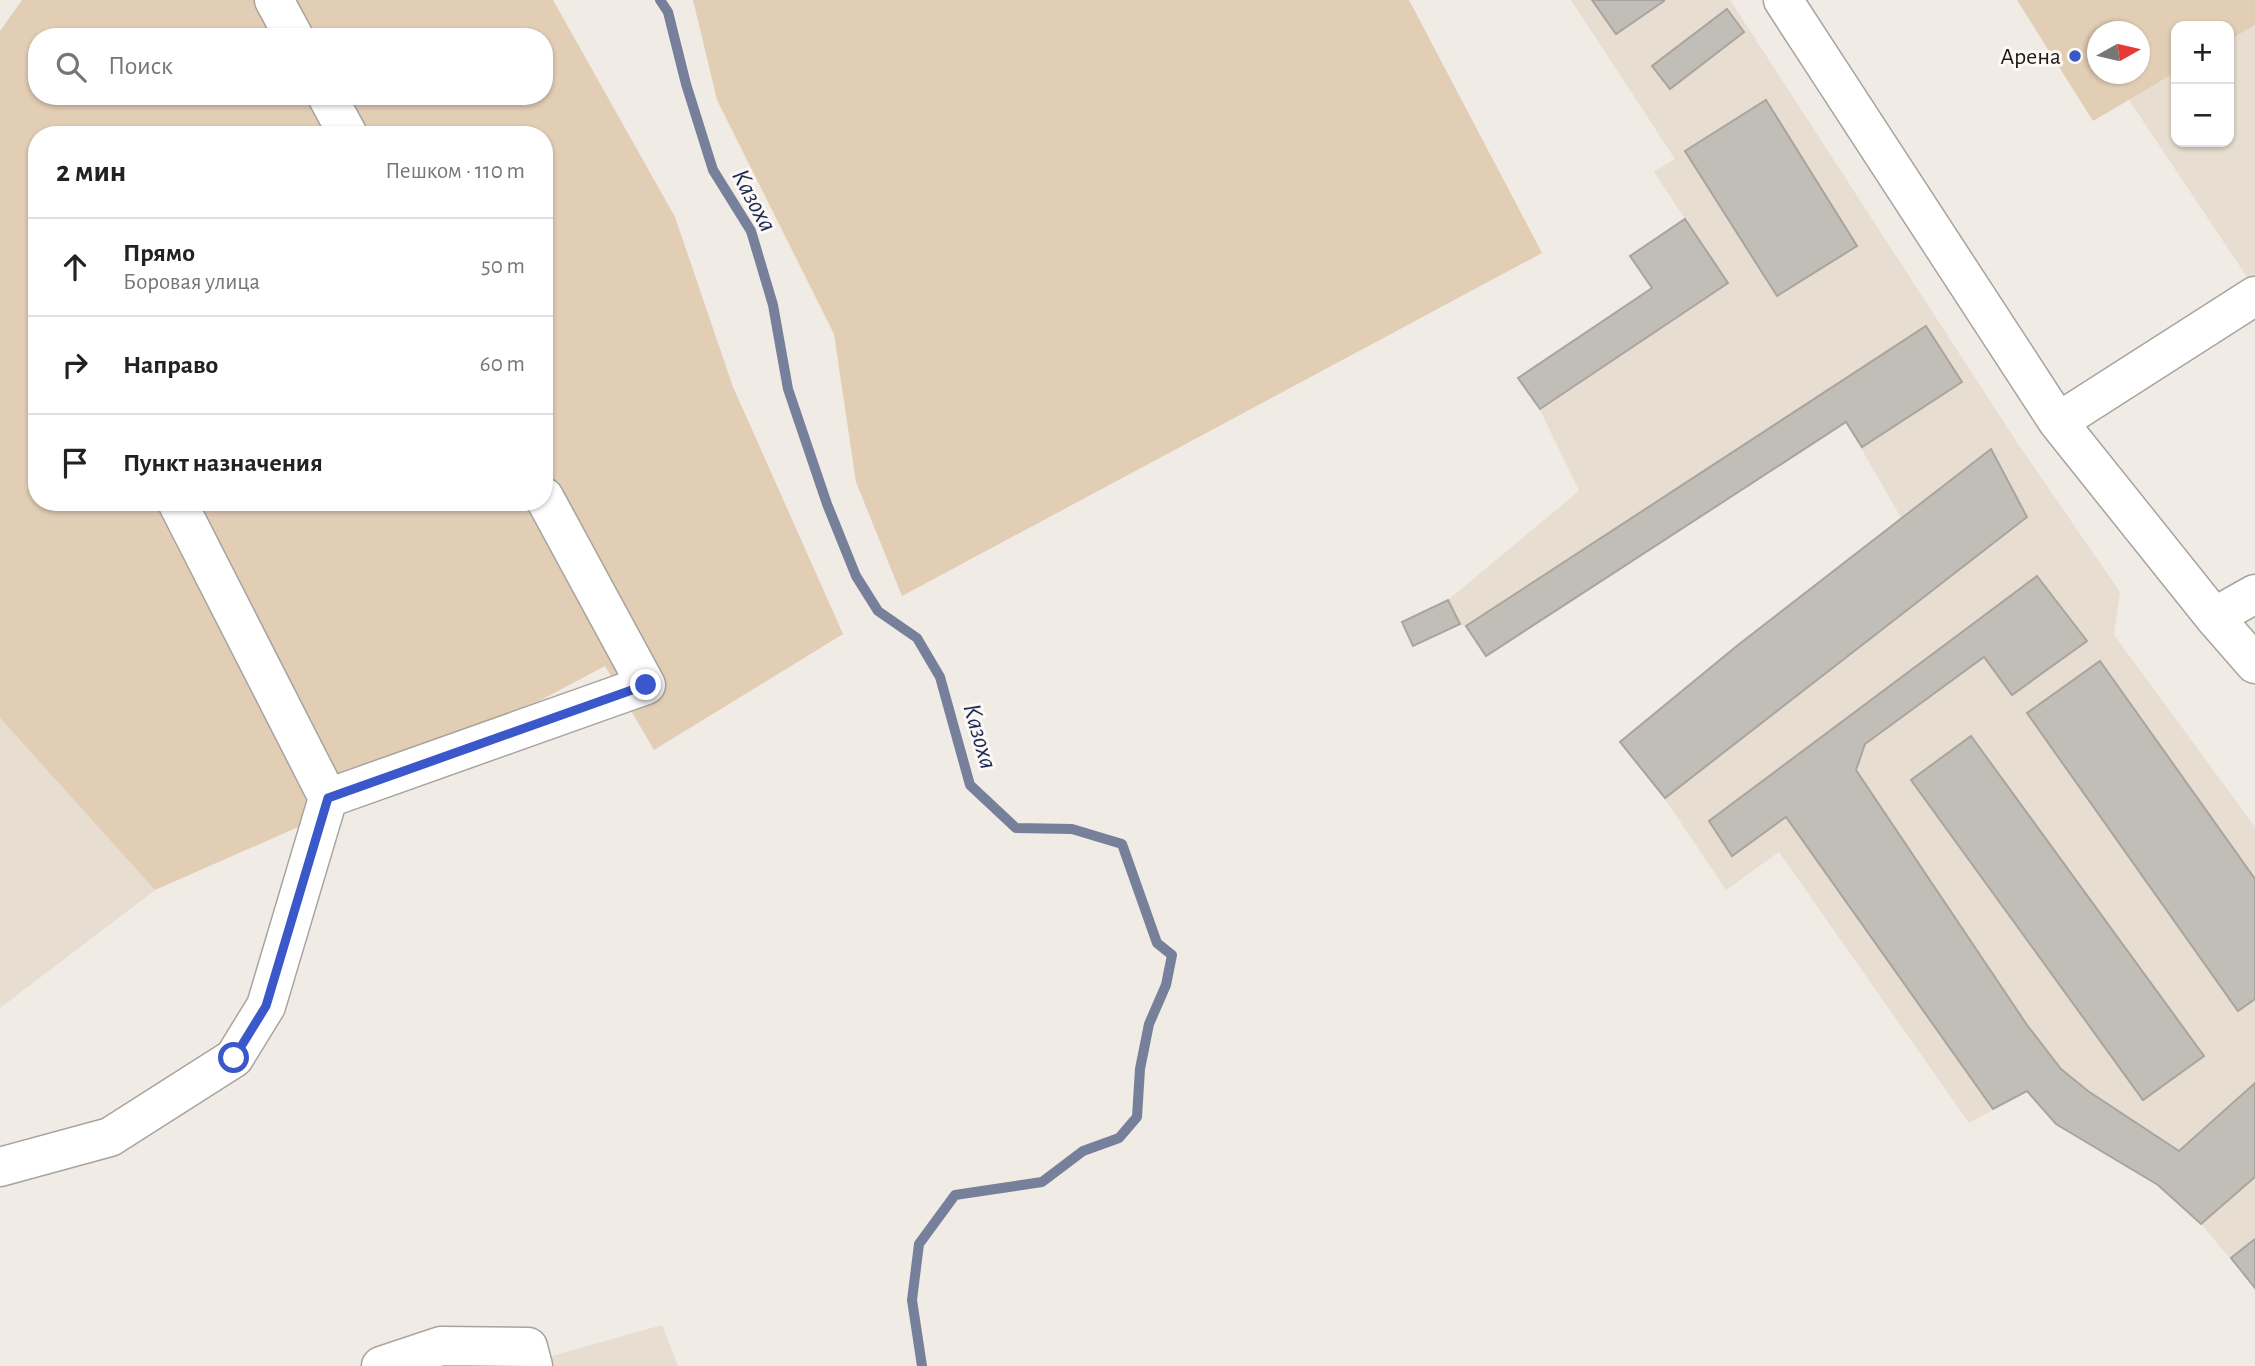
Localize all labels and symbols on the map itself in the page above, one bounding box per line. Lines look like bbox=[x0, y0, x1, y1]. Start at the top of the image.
north arrow bbox=[2087, 21, 2150, 84]
place label: Арена bbox=[2000, 45, 2061, 69]
marker: Арена bbox=[2067, 48, 2083, 64]
water label: Казоха bbox=[727, 165, 781, 236]
route end bbox=[630, 669, 661, 700]
water label: Казоха bbox=[958, 701, 1002, 772]
route start bbox=[218, 1042, 249, 1073]

